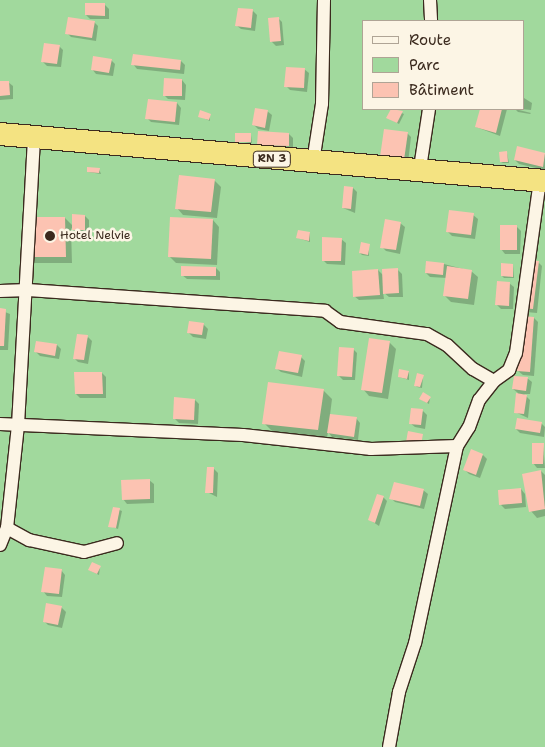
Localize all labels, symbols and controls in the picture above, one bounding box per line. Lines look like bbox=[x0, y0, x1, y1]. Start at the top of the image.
legend bbox=[362, 20, 525, 110]
text: Route bbox=[409, 30, 451, 50]
text: Parc bbox=[409, 55, 440, 75]
text: Bâtiment bbox=[409, 80, 474, 100]
road number: RN 3 bbox=[252, 150, 292, 168]
place label: Hotel Nelvie bbox=[60, 229, 131, 243]
marker: Hotel Nelvie bbox=[44, 230, 56, 242]

